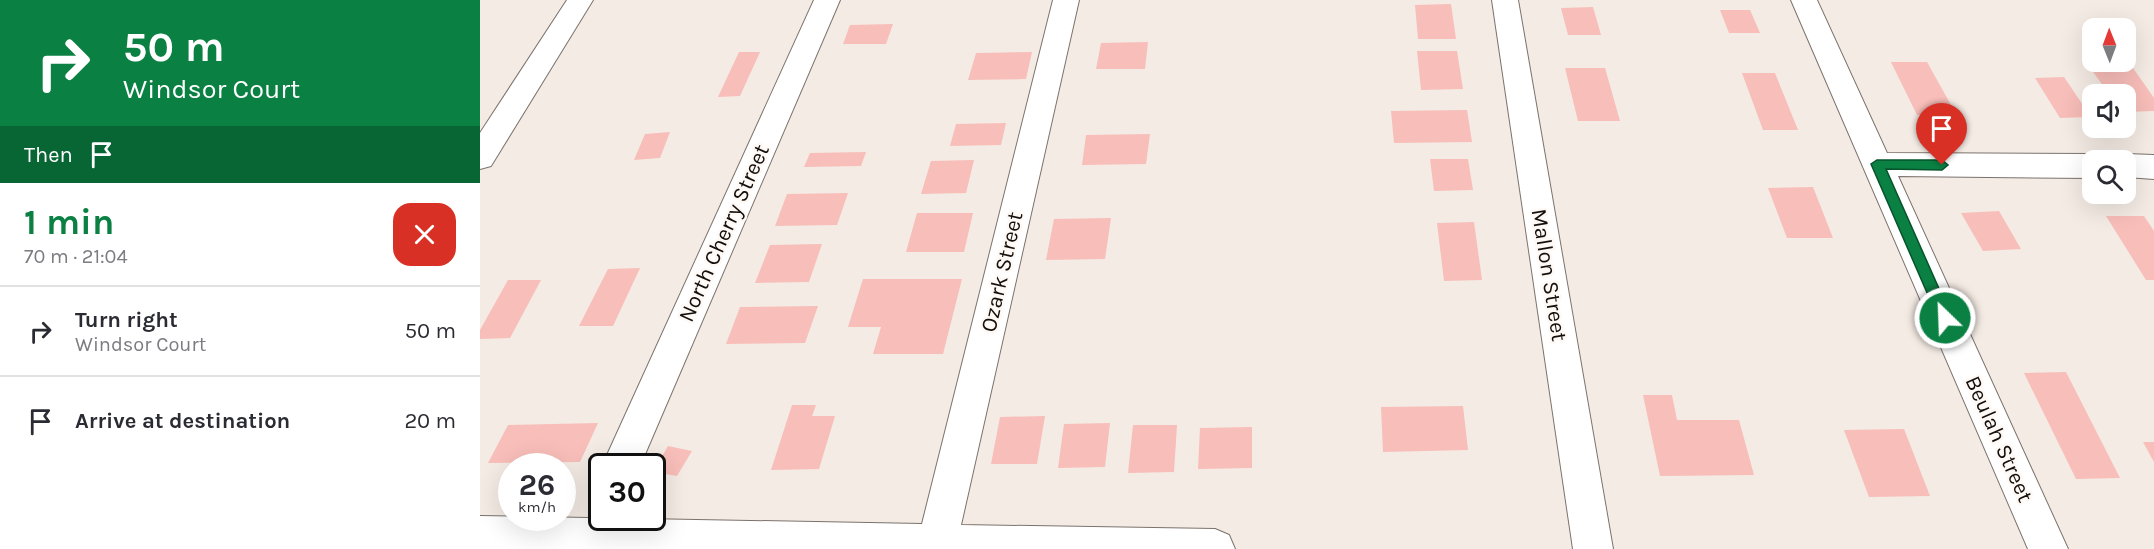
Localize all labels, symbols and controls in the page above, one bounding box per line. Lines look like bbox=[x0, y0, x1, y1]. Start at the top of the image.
north arrow bbox=[2082, 18, 2136, 72]
map controls bbox=[2082, 18, 2136, 204]
text: 50 m bbox=[123, 22, 225, 72]
icon: right bbox=[24, 24, 102, 102]
text: Windsor Court bbox=[123, 73, 300, 105]
button: sound bbox=[2082, 84, 2136, 138]
pin bbox=[1916, 103, 1967, 165]
icon: arrive bbox=[1925, 112, 1958, 145]
icon: arrive bbox=[85, 138, 118, 171]
street label: North Cherry Street bbox=[673, 140, 775, 326]
text: Then bbox=[24, 142, 73, 168]
button: search bbox=[2082, 150, 2136, 204]
text: 1 min bbox=[24, 201, 114, 243]
button: close bbox=[393, 203, 456, 266]
street label: Mallon Street bbox=[1526, 207, 1572, 343]
street label: Ozark Street bbox=[976, 209, 1028, 335]
text: 70 m · 21:04 bbox=[24, 245, 128, 268]
position arrow bbox=[1913, 286, 1977, 350]
text: Turn right bbox=[75, 307, 178, 333]
icon: right bbox=[24, 315, 57, 348]
text: 50 m bbox=[405, 318, 456, 344]
text: Windsor Court bbox=[75, 333, 206, 356]
street label: Beulah Street bbox=[1960, 372, 2038, 506]
icon: arrive bbox=[24, 405, 57, 438]
text: Arrive at destination bbox=[75, 408, 290, 434]
text: 20 m bbox=[404, 408, 456, 434]
speed limit sign: 30 bbox=[588, 453, 666, 531]
text: 26 bbox=[519, 467, 555, 503]
text: km/h bbox=[518, 498, 556, 516]

